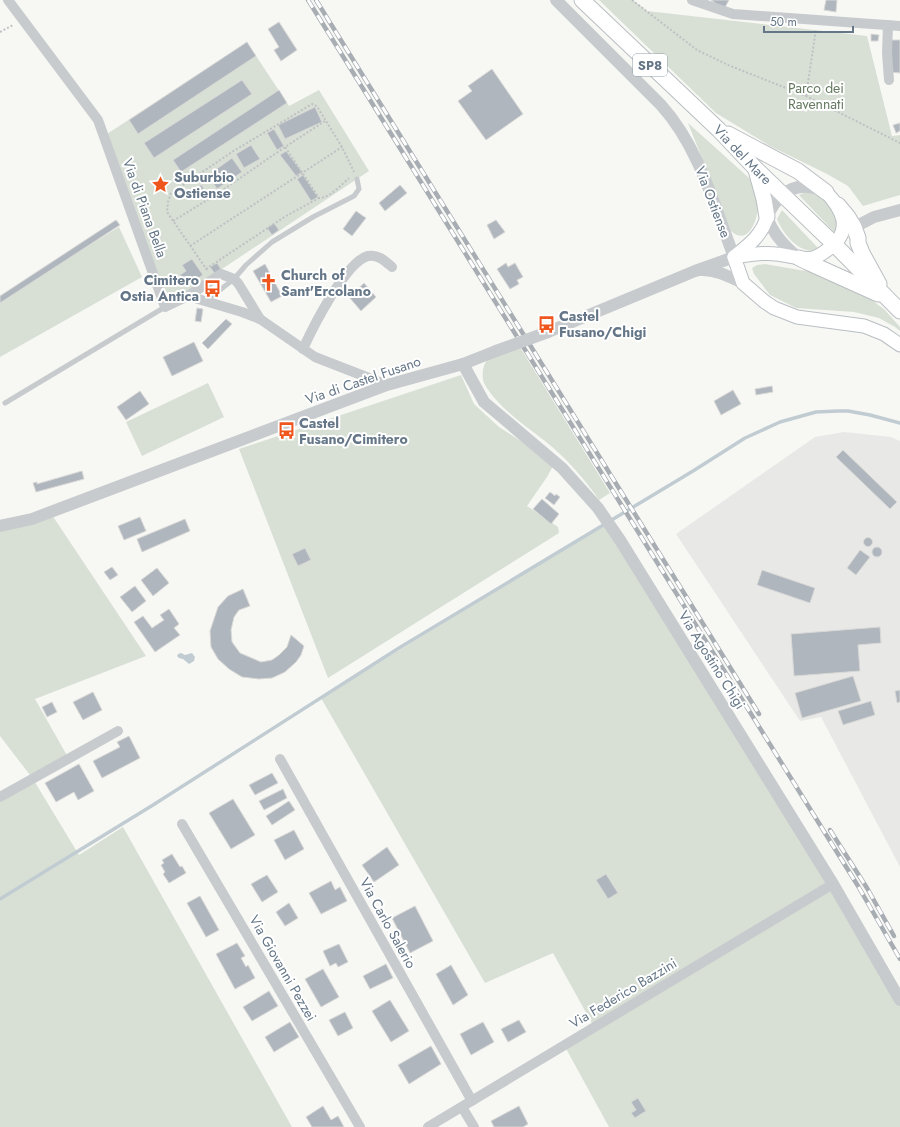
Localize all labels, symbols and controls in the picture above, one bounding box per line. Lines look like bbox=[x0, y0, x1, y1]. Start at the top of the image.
scale bar bbox=[764, 8, 853, 34]
text: 50 m bbox=[770, 13, 797, 31]
road number: SP8 bbox=[633, 54, 667, 76]
park label: Parco dei Ravennati bbox=[788, 78, 844, 114]
street label: Via del Mare bbox=[709, 120, 776, 189]
street label: Via di Piana Bella bbox=[118, 156, 172, 260]
street label: Via Ostiense bbox=[690, 163, 736, 241]
place label: Suburbio Ostiense bbox=[174, 167, 234, 203]
place icon: Suburbio Ostiense bbox=[151, 175, 171, 195]
place label: Church of Sant'Ercolano bbox=[281, 265, 371, 301]
place label: Cimitero Ostia Antica bbox=[120, 270, 199, 306]
church icon: Church of Sant'Ercolano bbox=[258, 273, 278, 293]
bus stop icon: Cimitero Ostia Antica bbox=[202, 278, 222, 298]
place label: Castel Fusano/Chigi bbox=[559, 306, 647, 342]
bus stop icon: Castel Fusano/Chigi bbox=[536, 314, 556, 334]
street label: Via di Castel Fusano bbox=[303, 351, 424, 409]
place label: Castel Fusano/Cimitero bbox=[299, 413, 408, 449]
bus stop icon: Castel Fusano/Cimitero bbox=[276, 421, 296, 441]
street label: Via Agostino Chigi bbox=[674, 607, 750, 713]
street label: Via Carlo Salerio bbox=[355, 874, 421, 972]
street label: Via Giovanni Pezzei bbox=[244, 911, 322, 1025]
street label: Via Federico Bazzini bbox=[565, 953, 681, 1033]

